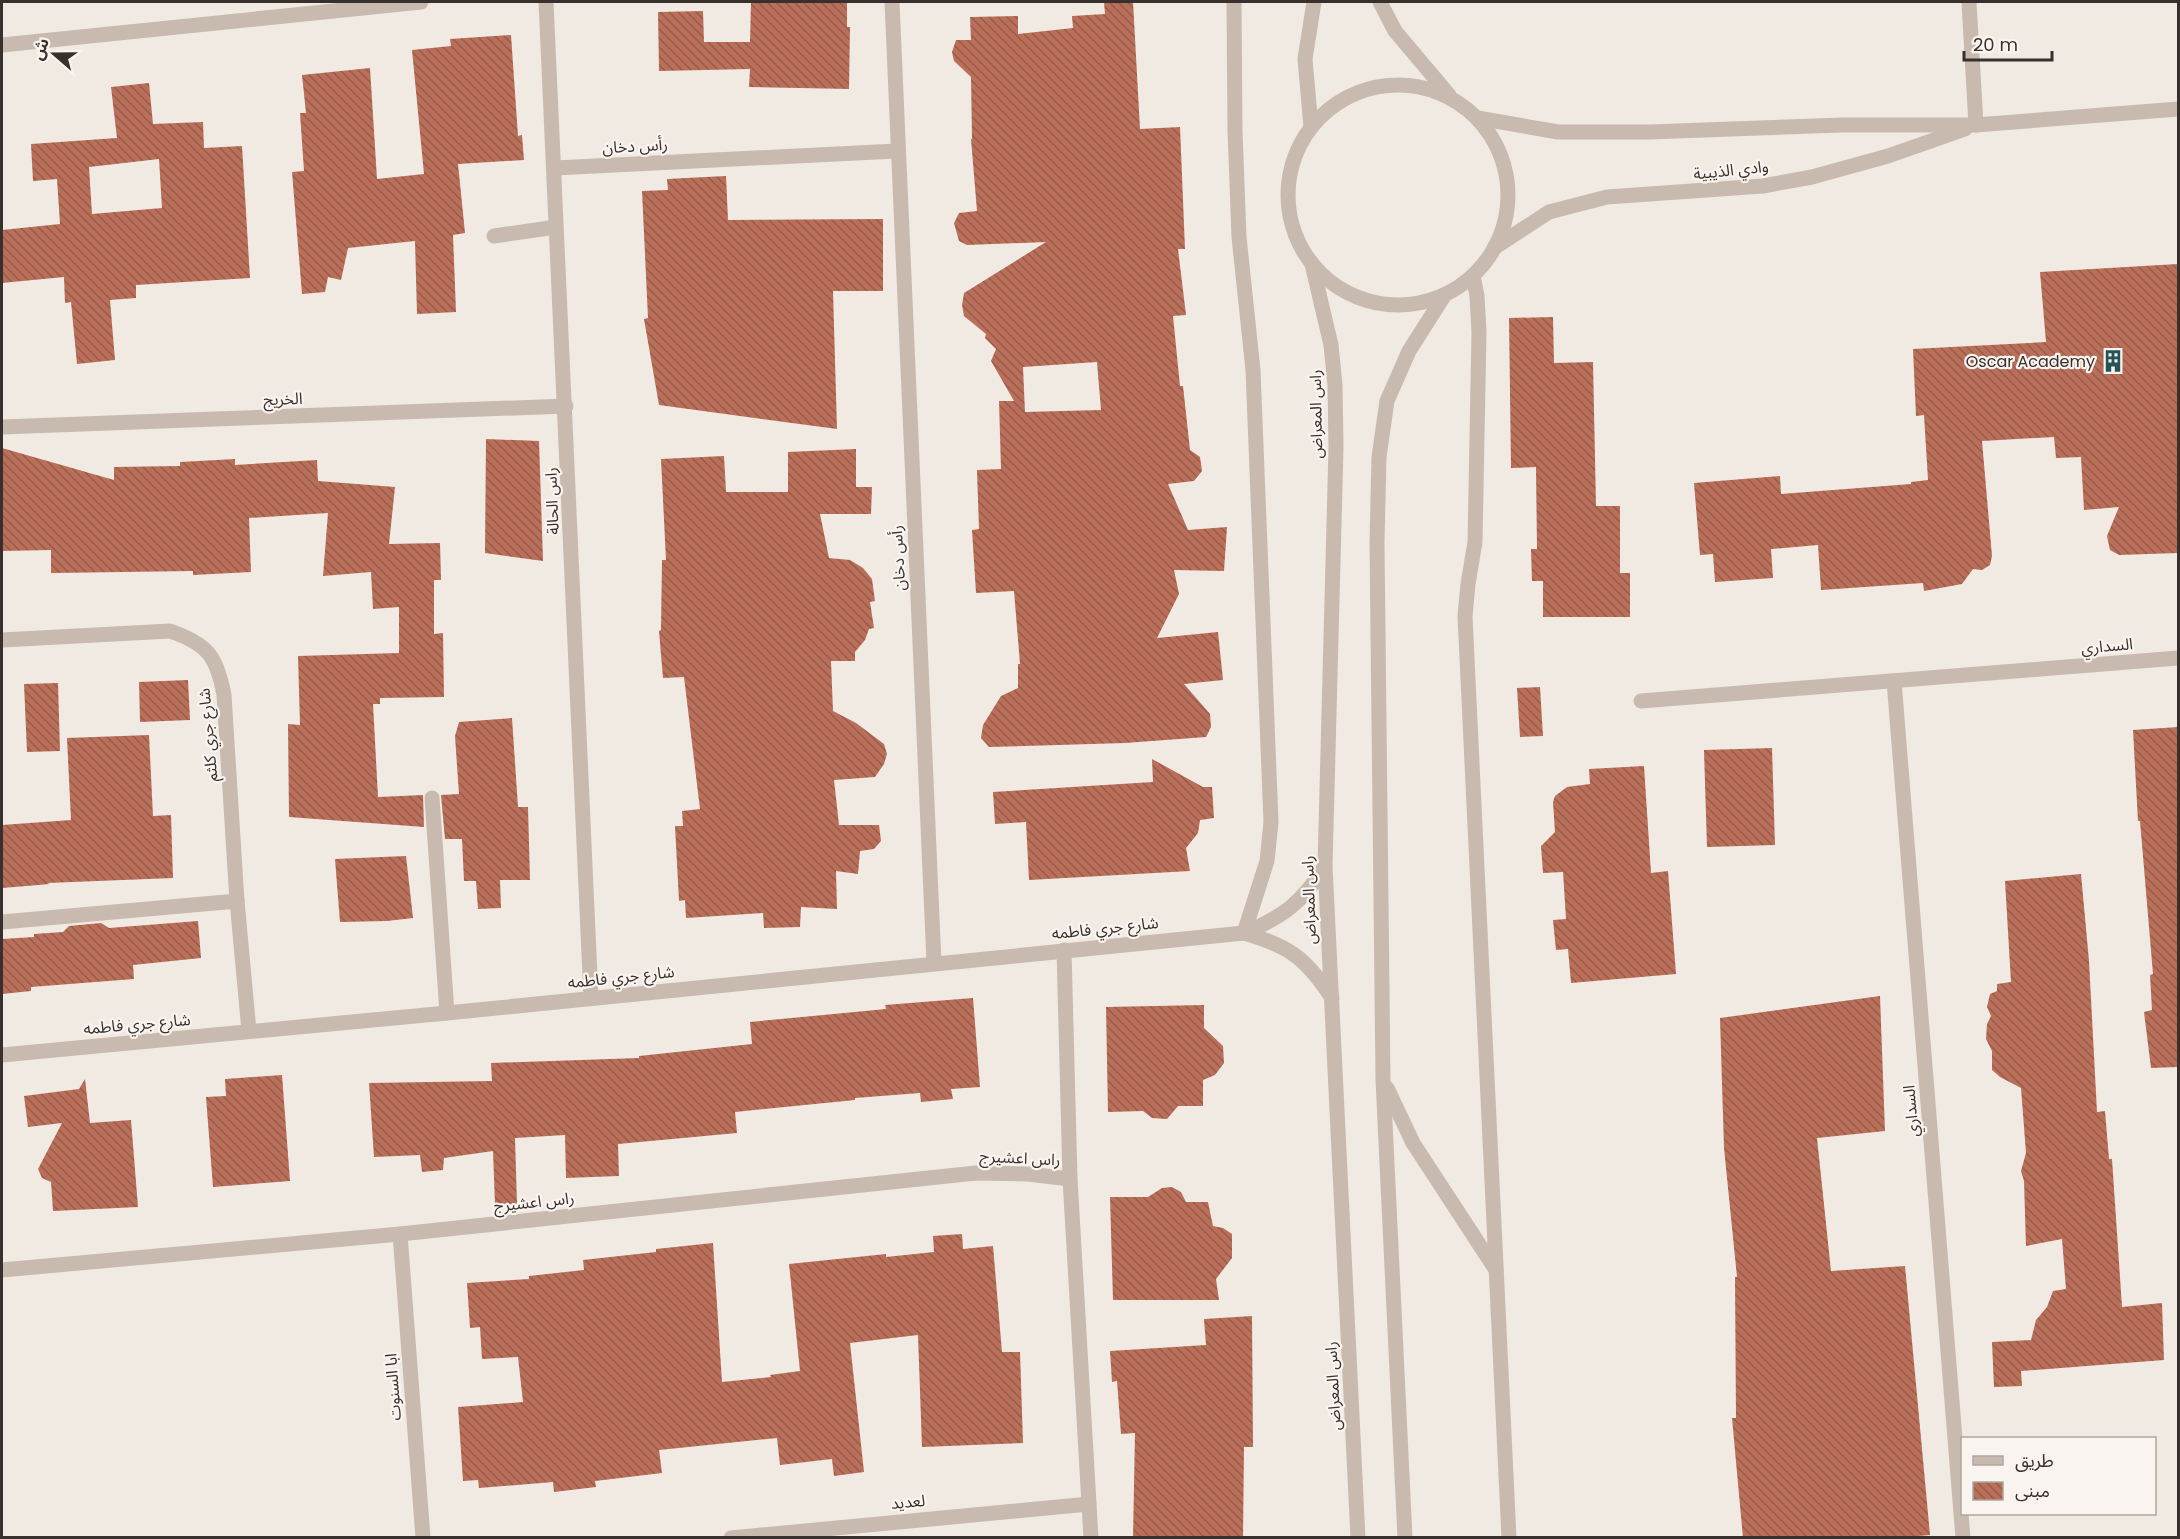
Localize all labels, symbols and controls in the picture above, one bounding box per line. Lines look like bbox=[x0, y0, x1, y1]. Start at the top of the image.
north arrow bbox=[24, 24, 84, 84]
scale bar bbox=[1964, 24, 2052, 62]
text: 20 m bbox=[1973, 32, 2018, 57]
text: ش bbox=[26, 35, 55, 63]
street label: رأس دخان bbox=[602, 133, 668, 159]
street label: وادي الذيبية bbox=[1692, 155, 1770, 186]
building icon: Oscar Academy bbox=[2100, 348, 2126, 374]
place label: Oscar Academy bbox=[1966, 350, 2095, 373]
street label: راس المعراض bbox=[1304, 369, 1328, 459]
street label: الخريج bbox=[263, 387, 303, 412]
street label: راس الحالة bbox=[539, 467, 565, 535]
street label: رأس دخان bbox=[885, 525, 911, 591]
street label: السداري bbox=[2080, 632, 2134, 660]
street label: شارع جري كلثم bbox=[192, 687, 225, 783]
street label: راس المعراض bbox=[1296, 855, 1322, 945]
street label: شارع جري فاطمه bbox=[1050, 911, 1160, 946]
street label: شارع جري فاطمه bbox=[566, 960, 676, 995]
street label: شارع جري فاطمه bbox=[83, 1008, 192, 1041]
street label: السداري bbox=[1897, 1084, 1925, 1138]
street label: راس اعشيرج bbox=[979, 1144, 1061, 1173]
street label: راس اعشيرج bbox=[493, 1186, 576, 1219]
street label: راس المعراض bbox=[1319, 1341, 1347, 1431]
street label: ابا السنوت bbox=[379, 1353, 407, 1421]
legend bbox=[1961, 1437, 2156, 1515]
text: طريق bbox=[2015, 1448, 2054, 1473]
text: مبنى bbox=[2015, 1478, 2050, 1503]
street label: لعديد bbox=[890, 1489, 926, 1515]

